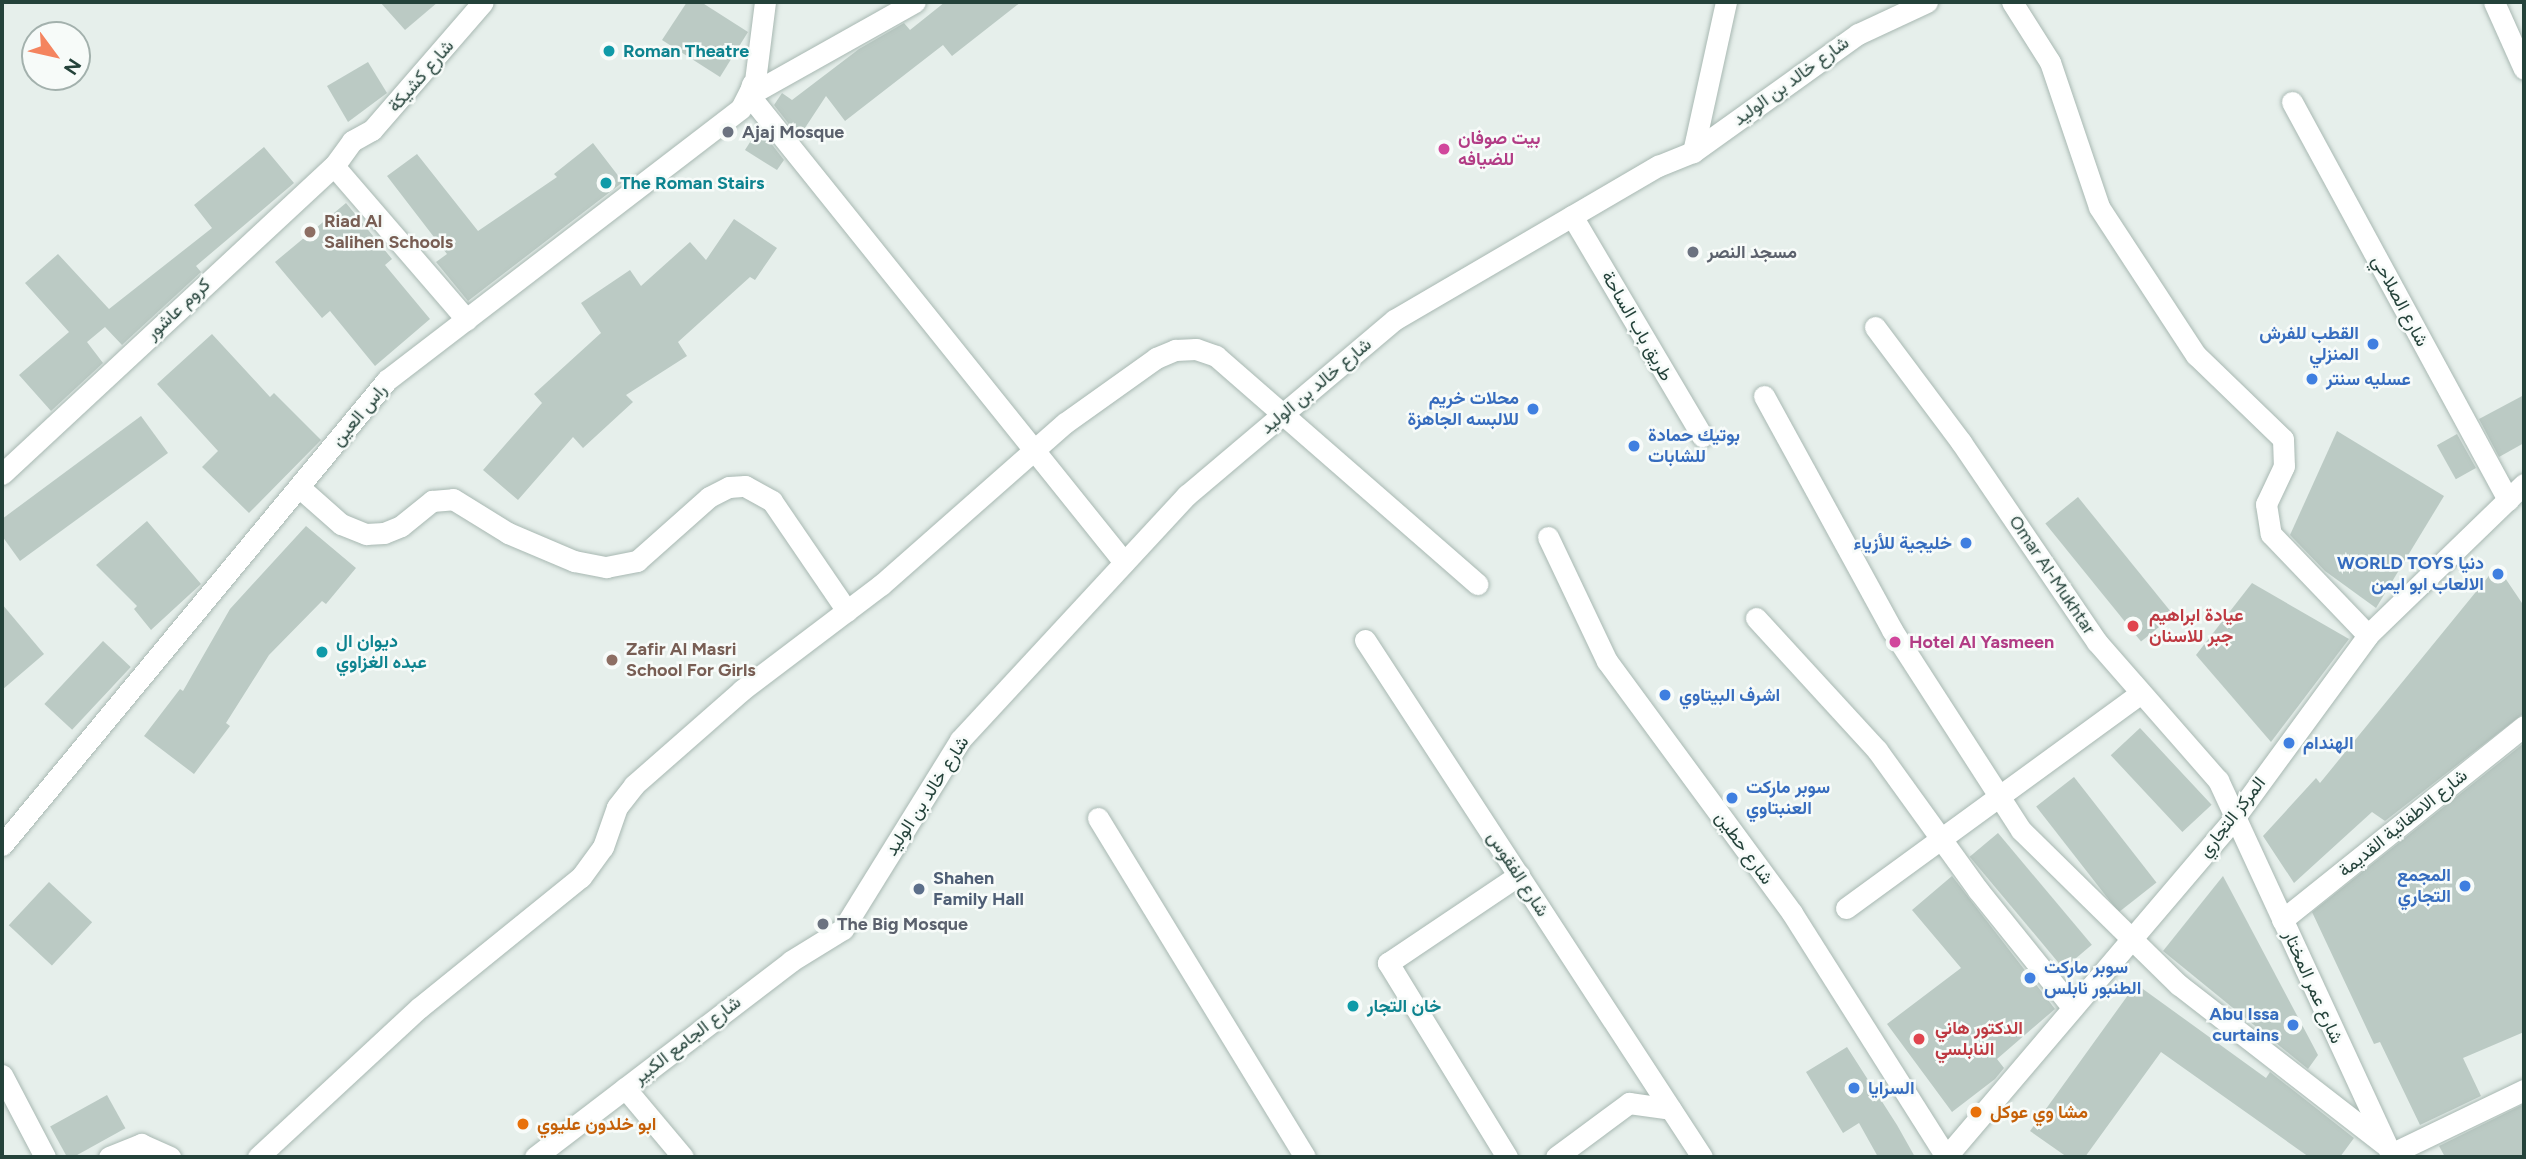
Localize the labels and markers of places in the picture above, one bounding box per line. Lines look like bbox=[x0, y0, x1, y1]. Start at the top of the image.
place label: Roman Theatre bbox=[623, 40, 749, 62]
marker: Roman Theatre bbox=[601, 43, 617, 59]
place label: Ajaj Mosque bbox=[742, 121, 844, 143]
marker: Ajaj Mosque bbox=[720, 124, 736, 140]
place label: بيت صوفان للضيافه bbox=[1458, 128, 1540, 170]
marker: بيت صوفان للضيافه bbox=[1436, 141, 1452, 157]
place label: The Roman Stairs bbox=[620, 172, 764, 194]
marker: The Roman Stairs bbox=[598, 175, 614, 191]
place label: Riad Al Salihen Schools bbox=[324, 211, 453, 254]
marker: Riad Al Salihen Schools bbox=[302, 224, 318, 240]
place label: مسجد النصر bbox=[1707, 241, 1797, 263]
marker: مسجد النصر bbox=[1685, 244, 1701, 260]
place label: القطب للفرش المنزلي bbox=[2259, 323, 2359, 366]
marker: القطب للفرش المنزلي bbox=[2365, 336, 2381, 352]
place label: عسليه سنتر bbox=[2326, 368, 2411, 390]
marker: عسليه سنتر bbox=[2304, 371, 2320, 387]
place label: محلات خريم للالبسه الجاهزة bbox=[1407, 388, 1519, 430]
marker: محلات خريم للالبسه الجاهزة bbox=[1525, 401, 1541, 417]
place label: بوتيك حمادة للشابات bbox=[1648, 425, 1740, 467]
marker: بوتيك حمادة للشابات bbox=[1626, 438, 1642, 454]
place label: خليجية للأزياء bbox=[1853, 532, 1952, 554]
marker: خليجية للأزياء bbox=[1958, 535, 1974, 551]
place label: WORLD TOYS دنيا الالعاب ابو ايمن bbox=[2337, 553, 2484, 596]
marker: WORLD TOYS دنيا الالعاب ابو ايمن bbox=[2490, 566, 2506, 582]
place label: عيادة ابراهيم جبر للاسنان bbox=[2149, 605, 2244, 648]
marker: عيادة ابراهيم جبر للاسنان bbox=[2123, 616, 2143, 636]
place label: ديوان ال عبده الغزاوي bbox=[336, 631, 427, 674]
place label: Hotel Al Yasmeen bbox=[1909, 631, 2054, 653]
marker: Hotel Al Yasmeen bbox=[1887, 634, 1903, 650]
place label: Zafir Al Masri School For Girls bbox=[626, 639, 756, 682]
marker: ديوان ال عبده الغزاوي bbox=[314, 644, 330, 660]
marker: Zafir Al Masri School For Girls bbox=[604, 652, 620, 668]
place label: اشرف البيتاوي bbox=[1679, 684, 1780, 706]
marker: اشرف البيتاوي bbox=[1657, 687, 1673, 703]
place label: الهندام bbox=[2303, 732, 2354, 754]
marker: الهندام bbox=[2281, 735, 2297, 751]
place label: سوبر ماركت العنبتاوي bbox=[1746, 777, 1830, 820]
marker: سوبر ماركت العنبتاوي bbox=[1724, 790, 1740, 806]
place label: المجمع التجاري bbox=[2397, 865, 2451, 908]
place label: Shahen Family Hall bbox=[933, 868, 1024, 910]
marker: المجمع التجاري bbox=[2457, 878, 2473, 894]
marker: Shahen Family Hall bbox=[911, 881, 927, 897]
place label: The Big Mosque bbox=[837, 913, 968, 935]
marker: The Big Mosque bbox=[815, 916, 831, 932]
place label: سوبر ماركت الطنبور نابلس bbox=[2044, 957, 2141, 1000]
marker: سوبر ماركت الطنبور نابلس bbox=[2022, 970, 2038, 986]
place label: خان التجار bbox=[1367, 995, 1441, 1017]
marker: خان التجار bbox=[1345, 998, 1361, 1014]
place label: Abu Issa curtains bbox=[2209, 1004, 2279, 1046]
marker: Abu Issa curtains bbox=[2285, 1017, 2301, 1033]
place label: الدكتور هاني النابلسي bbox=[1935, 1018, 2023, 1060]
marker: الدكتور هاني النابلسي bbox=[1909, 1029, 1929, 1049]
place label: السرايا bbox=[1868, 1077, 1915, 1099]
marker: السرايا bbox=[1846, 1080, 1862, 1096]
place label: مشا وي عوكل bbox=[1990, 1101, 2088, 1123]
marker: مشا وي عوكل bbox=[1968, 1104, 1984, 1120]
place label: ابو خلدون عليوي bbox=[537, 1113, 656, 1135]
marker: ابو خلدون عليوي bbox=[515, 1116, 531, 1132]

